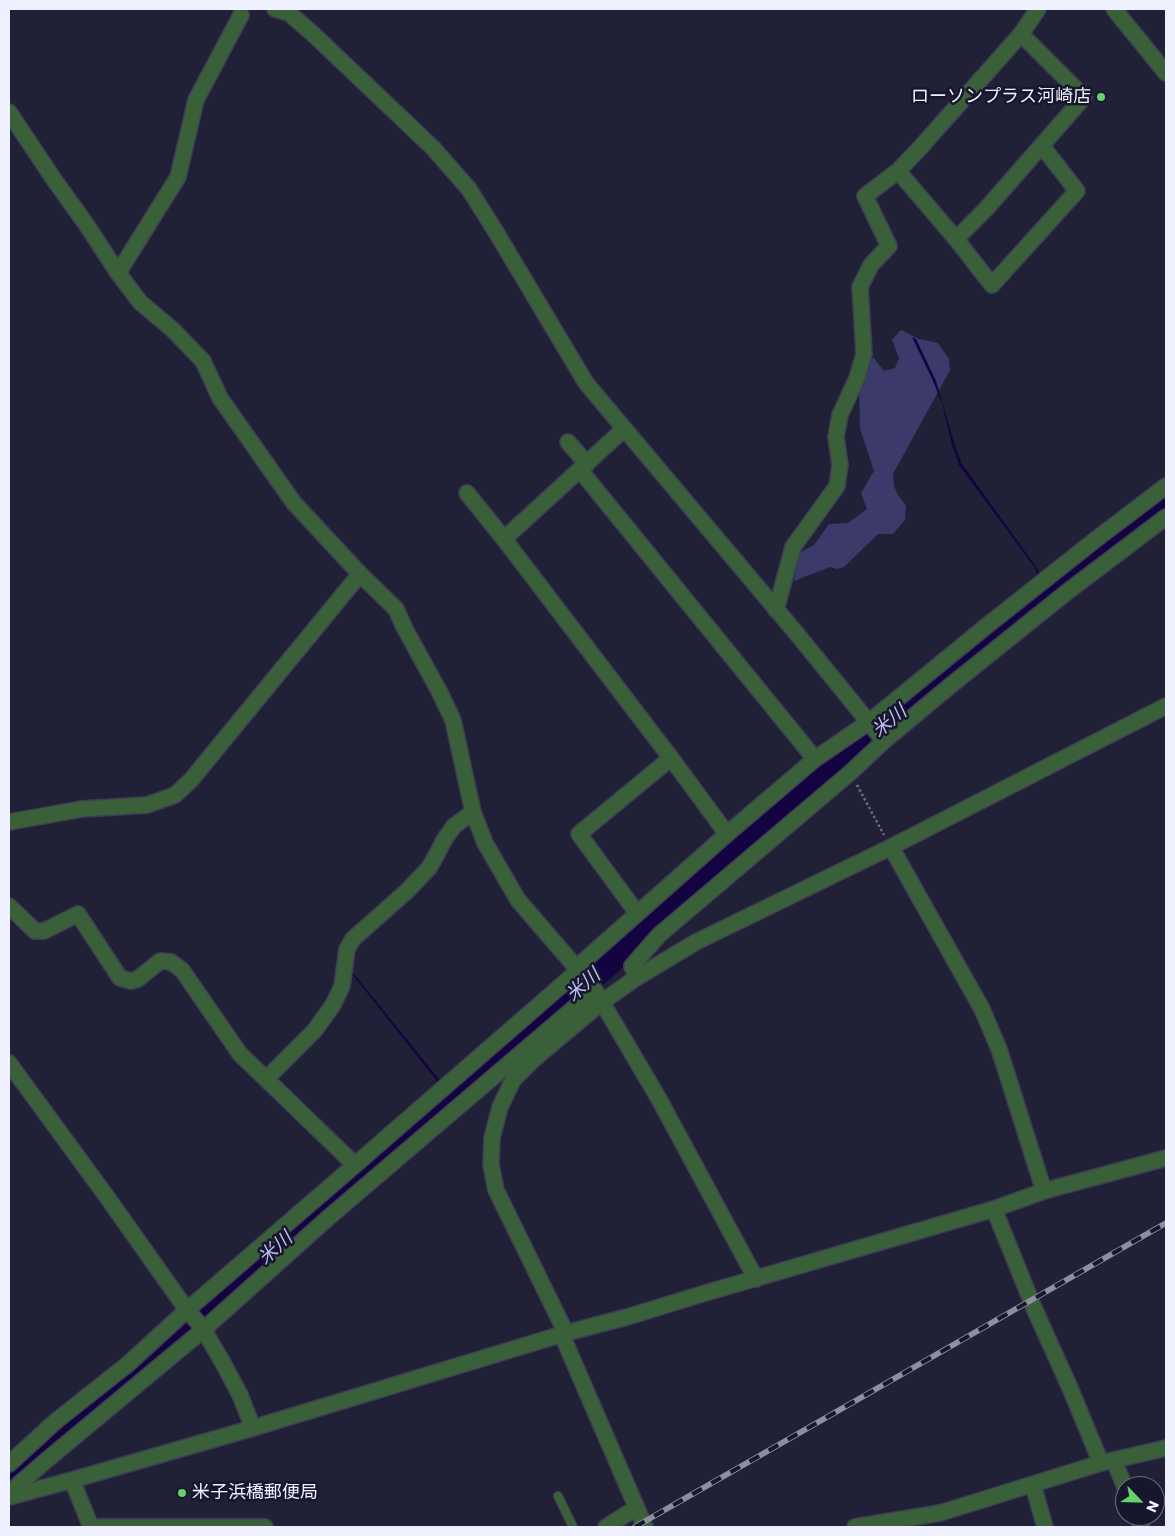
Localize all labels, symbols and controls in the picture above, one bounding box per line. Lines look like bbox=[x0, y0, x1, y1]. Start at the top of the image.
place label: ローソンプラス河崎店 bbox=[911, 86, 1091, 108]
marker: ローソンプラス河崎店 bbox=[1095, 91, 1107, 103]
water label: 米川 bbox=[868, 701, 912, 743]
water label: 米川 bbox=[562, 965, 606, 1007]
water label: 米川 bbox=[254, 1228, 298, 1270]
north arrow bbox=[1115, 1476, 1165, 1526]
place label: 米子浜橋郵便局 bbox=[192, 1482, 318, 1504]
marker: 米子浜橋郵便局 bbox=[176, 1487, 188, 1499]
text: N bbox=[1142, 1498, 1164, 1516]

